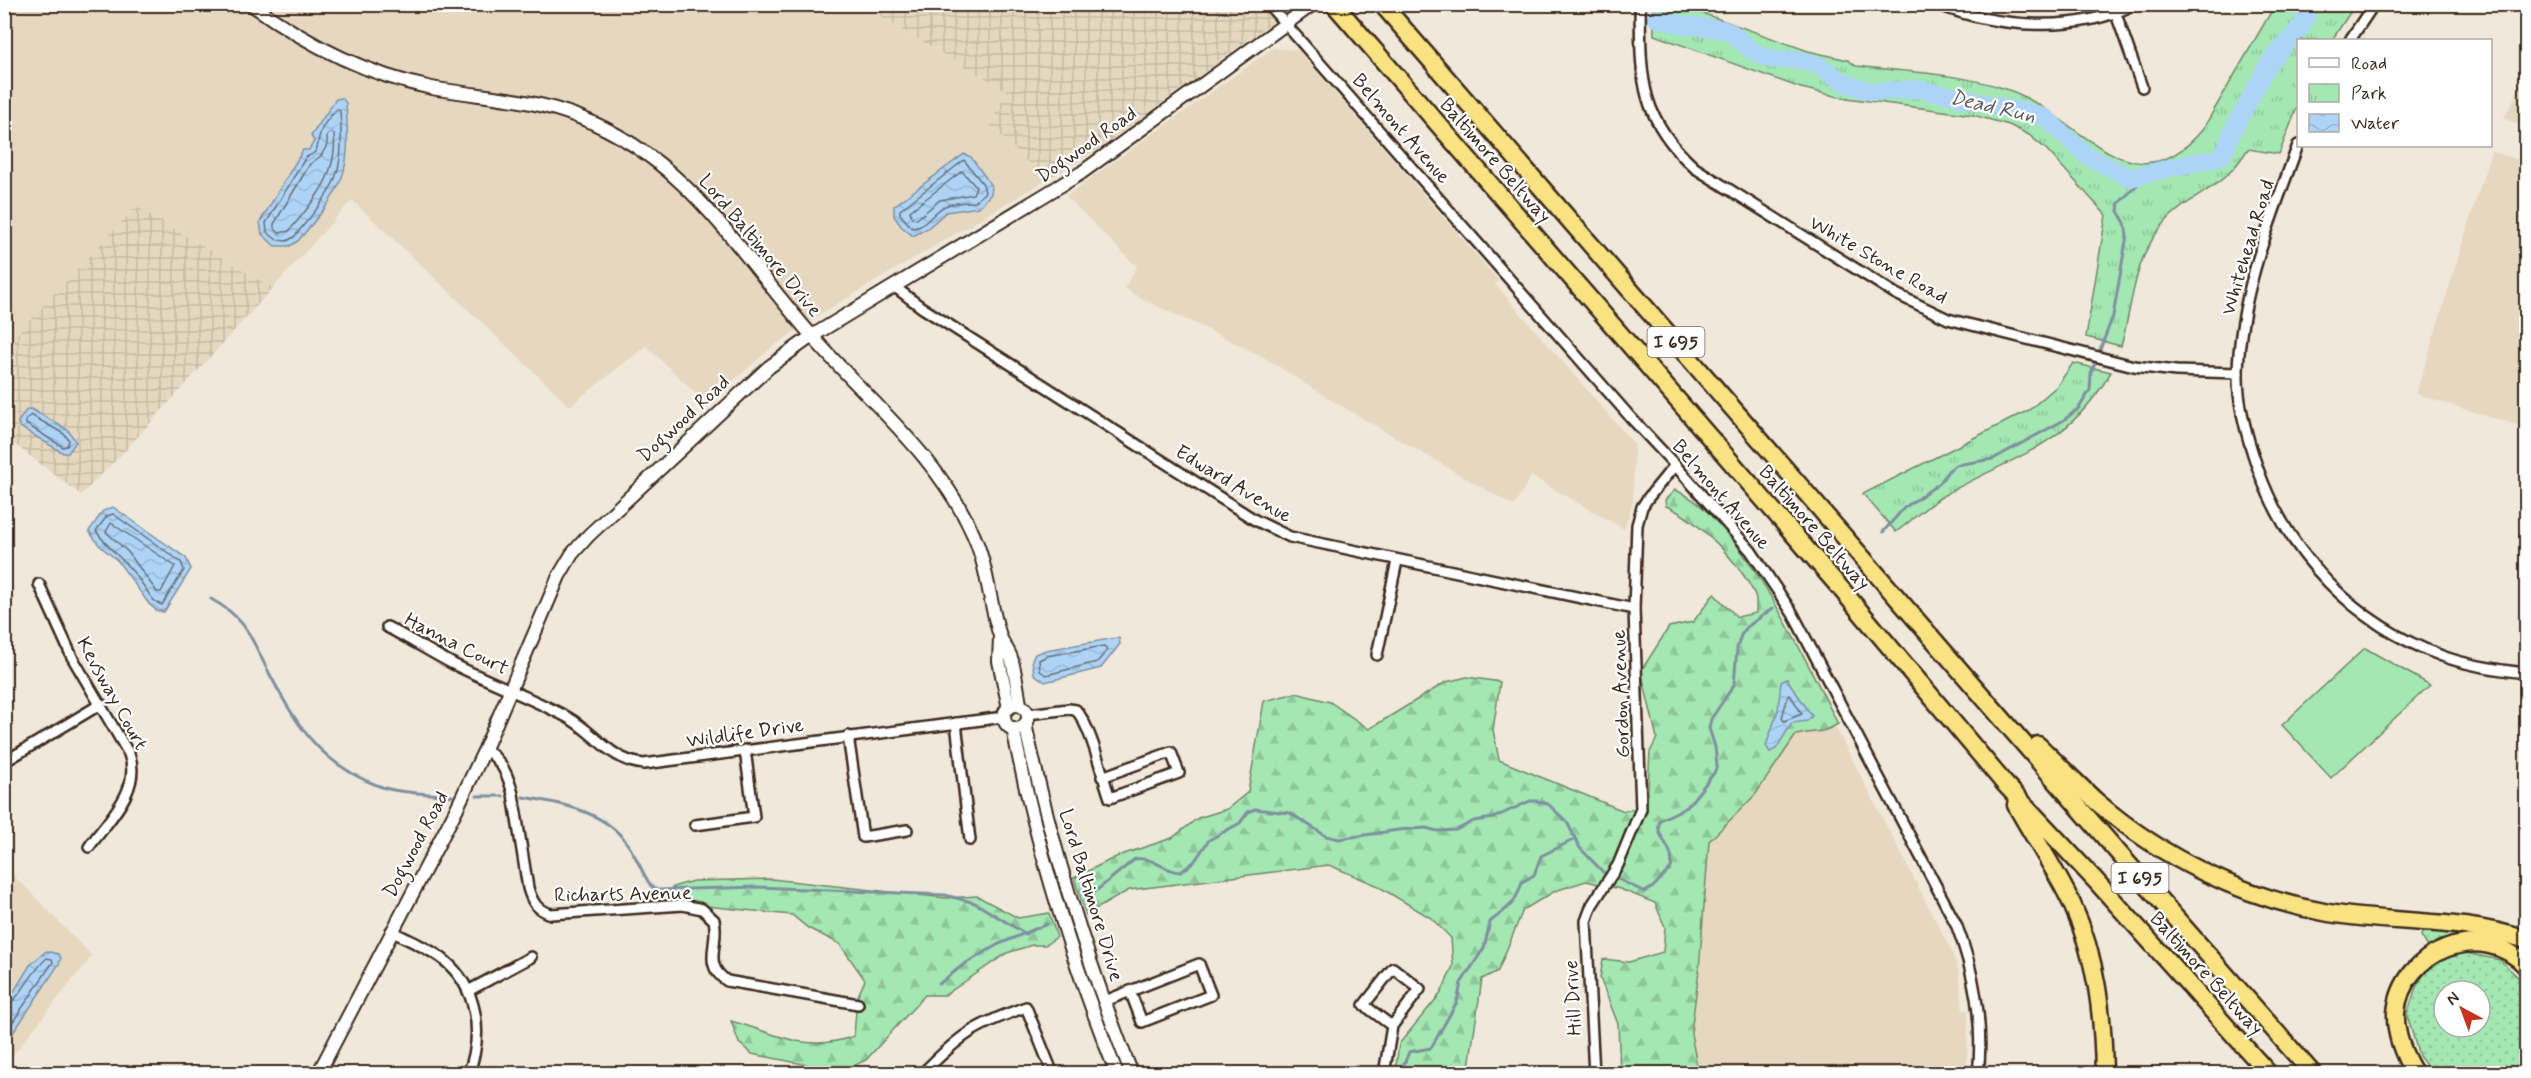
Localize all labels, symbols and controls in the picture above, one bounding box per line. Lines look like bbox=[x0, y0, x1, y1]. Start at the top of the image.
legend bbox=[2297, 39, 2492, 147]
text: Road bbox=[2351, 52, 2387, 76]
street label: Belmont Avenue bbox=[1345, 68, 1456, 190]
text: Park bbox=[2351, 82, 2387, 106]
water label: Dead Run bbox=[1947, 84, 2038, 130]
street label: Baltimore Beltway bbox=[1433, 93, 1557, 229]
street label: Dogwood Road bbox=[1031, 101, 1144, 192]
text: Water bbox=[2351, 112, 2400, 136]
street label: Lord Baltimore Drive bbox=[692, 169, 828, 323]
street label: Whitehead Road bbox=[2215, 176, 2282, 318]
street label: White Stone Road bbox=[1804, 210, 1952, 311]
road number: I 695 bbox=[1648, 327, 1704, 357]
street label: Dogwood Road bbox=[632, 369, 738, 470]
street label: Belmont Avenue bbox=[1665, 434, 1776, 556]
street label: Edward Avenue bbox=[1170, 439, 1297, 530]
street label: Baltimore Beltway bbox=[1752, 460, 1876, 596]
street label: Hanna Court bbox=[400, 607, 513, 682]
street label: Gordon Avenue bbox=[1606, 629, 1637, 759]
street label: Kevsway Court bbox=[69, 632, 154, 755]
street label: Wildlife Drive bbox=[685, 712, 806, 755]
street label: Dogwood Road bbox=[377, 787, 458, 904]
street label: Lord Baltimore Drive bbox=[1051, 806, 1130, 985]
road number: I 695 bbox=[2112, 863, 2168, 893]
street label: Richarts Avenue bbox=[554, 880, 692, 909]
street label: Baltimore Beltway bbox=[2143, 906, 2269, 1042]
street label: Hill Drive bbox=[1558, 959, 1589, 1036]
north arrow bbox=[2432, 979, 2492, 1039]
text: N bbox=[2442, 987, 2464, 1010]

